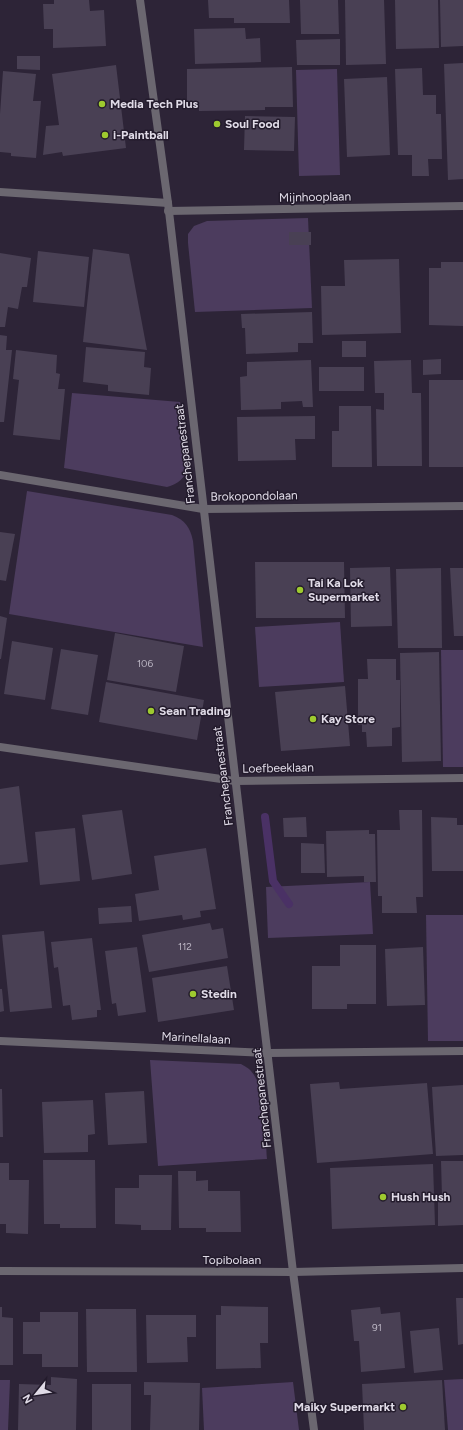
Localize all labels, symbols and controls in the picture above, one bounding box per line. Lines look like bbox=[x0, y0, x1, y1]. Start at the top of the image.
place label: Media Tech Plus bbox=[110, 97, 199, 111]
marker: Media Tech Plus bbox=[97, 99, 107, 109]
place label: Soul Food bbox=[225, 117, 280, 131]
marker: Soul Food bbox=[212, 119, 222, 129]
place label: i-Paintball bbox=[113, 128, 169, 142]
marker: i-Paintball bbox=[100, 130, 110, 140]
street label: Mijnhooplaan bbox=[279, 189, 351, 205]
street label: Franchepanestraat bbox=[172, 403, 198, 505]
street label: Brokopondolaan bbox=[210, 488, 298, 504]
place label: Tai Ka Lok Supermarket bbox=[308, 576, 380, 604]
marker: Tai Ka Lok Supermarket bbox=[295, 585, 305, 595]
house number: 106 bbox=[137, 657, 153, 670]
place label: Sean Trading bbox=[159, 704, 231, 718]
marker: Sean Trading bbox=[146, 706, 156, 716]
place label: Kay Store bbox=[321, 712, 375, 726]
marker: Kay Store bbox=[308, 714, 318, 724]
street label: Franchepanestraat bbox=[210, 725, 236, 827]
street label: Loefbeeklaan bbox=[242, 760, 314, 776]
house number: 112 bbox=[178, 940, 192, 953]
place label: Stedin bbox=[201, 987, 237, 1001]
marker: Stedin bbox=[188, 989, 198, 999]
street label: Marinellalaan bbox=[161, 1029, 231, 1047]
street label: Franchepanestraat bbox=[250, 1047, 274, 1149]
place label: Hush Hush bbox=[391, 1190, 451, 1204]
marker: Hush Hush bbox=[378, 1192, 388, 1202]
street label: Topibolaan bbox=[203, 1253, 261, 1267]
house number: 91 bbox=[372, 1321, 382, 1334]
north arrow bbox=[16, 1374, 56, 1414]
text: N bbox=[20, 1392, 36, 1406]
place label: Maiky Supermarkt bbox=[294, 1400, 395, 1414]
marker: Maiky Supermarkt bbox=[398, 1402, 408, 1412]

